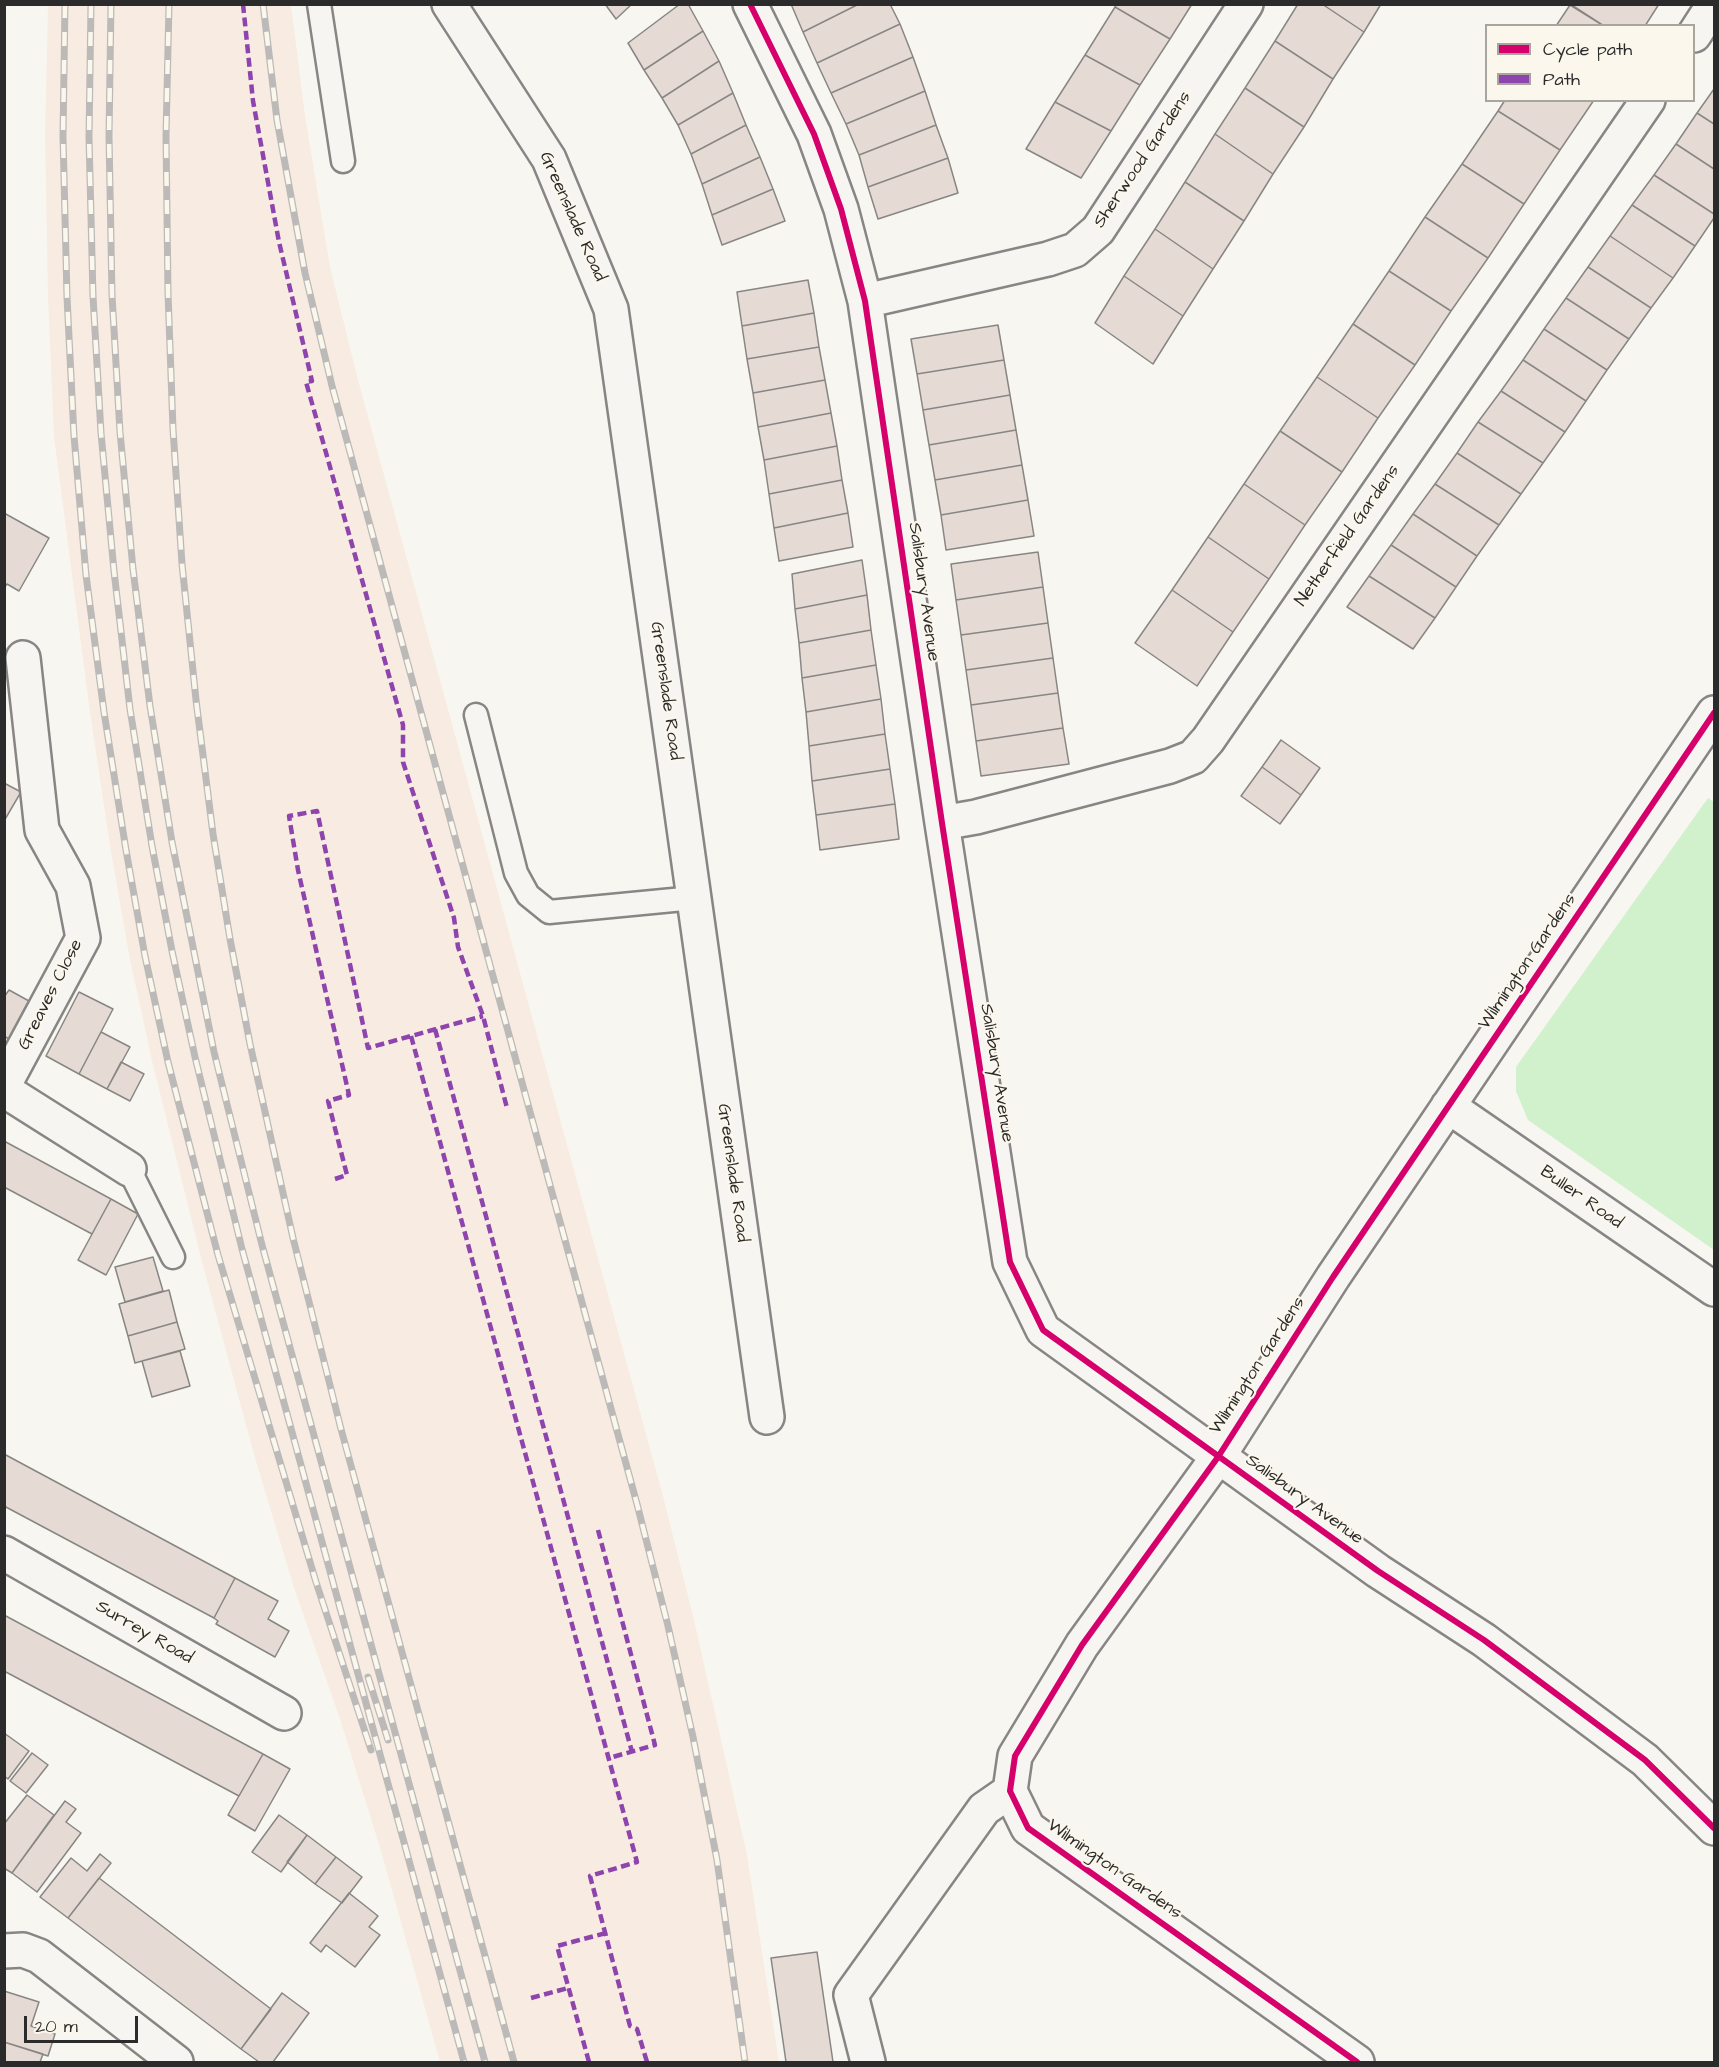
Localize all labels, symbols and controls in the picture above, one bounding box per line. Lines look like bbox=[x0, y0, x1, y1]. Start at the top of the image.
legend bbox=[1485, 24, 1695, 102]
text: Cycle path bbox=[1543, 37, 1632, 62]
text: Path bbox=[1543, 67, 1580, 92]
street label: Sherwood Gardens bbox=[1089, 88, 1197, 232]
street label: Greenslade Road bbox=[534, 149, 610, 285]
street label: Netherfield Gardens bbox=[1291, 461, 1405, 611]
street label: Salisbury Avenue bbox=[903, 521, 943, 663]
street label: Greenslade Road bbox=[645, 620, 685, 762]
street label: Wilmington Gardens bbox=[1474, 890, 1582, 1034]
street label: Greaves Close bbox=[14, 936, 88, 1054]
street label: Salisbury Avenue bbox=[974, 1002, 1018, 1144]
street label: Greenslade Road bbox=[712, 1102, 752, 1244]
street label: Buller Road bbox=[1536, 1162, 1626, 1234]
street label: Wilmington Gardens bbox=[1205, 1293, 1311, 1439]
street label: Salisbury Avenue bbox=[1241, 1450, 1367, 1550]
street label: Surrey Road bbox=[92, 1596, 196, 1670]
street label: Wilmington Gardens bbox=[1042, 1815, 1186, 1925]
scale bar bbox=[27, 2004, 141, 2042]
text: 20 m bbox=[35, 2014, 78, 2039]

